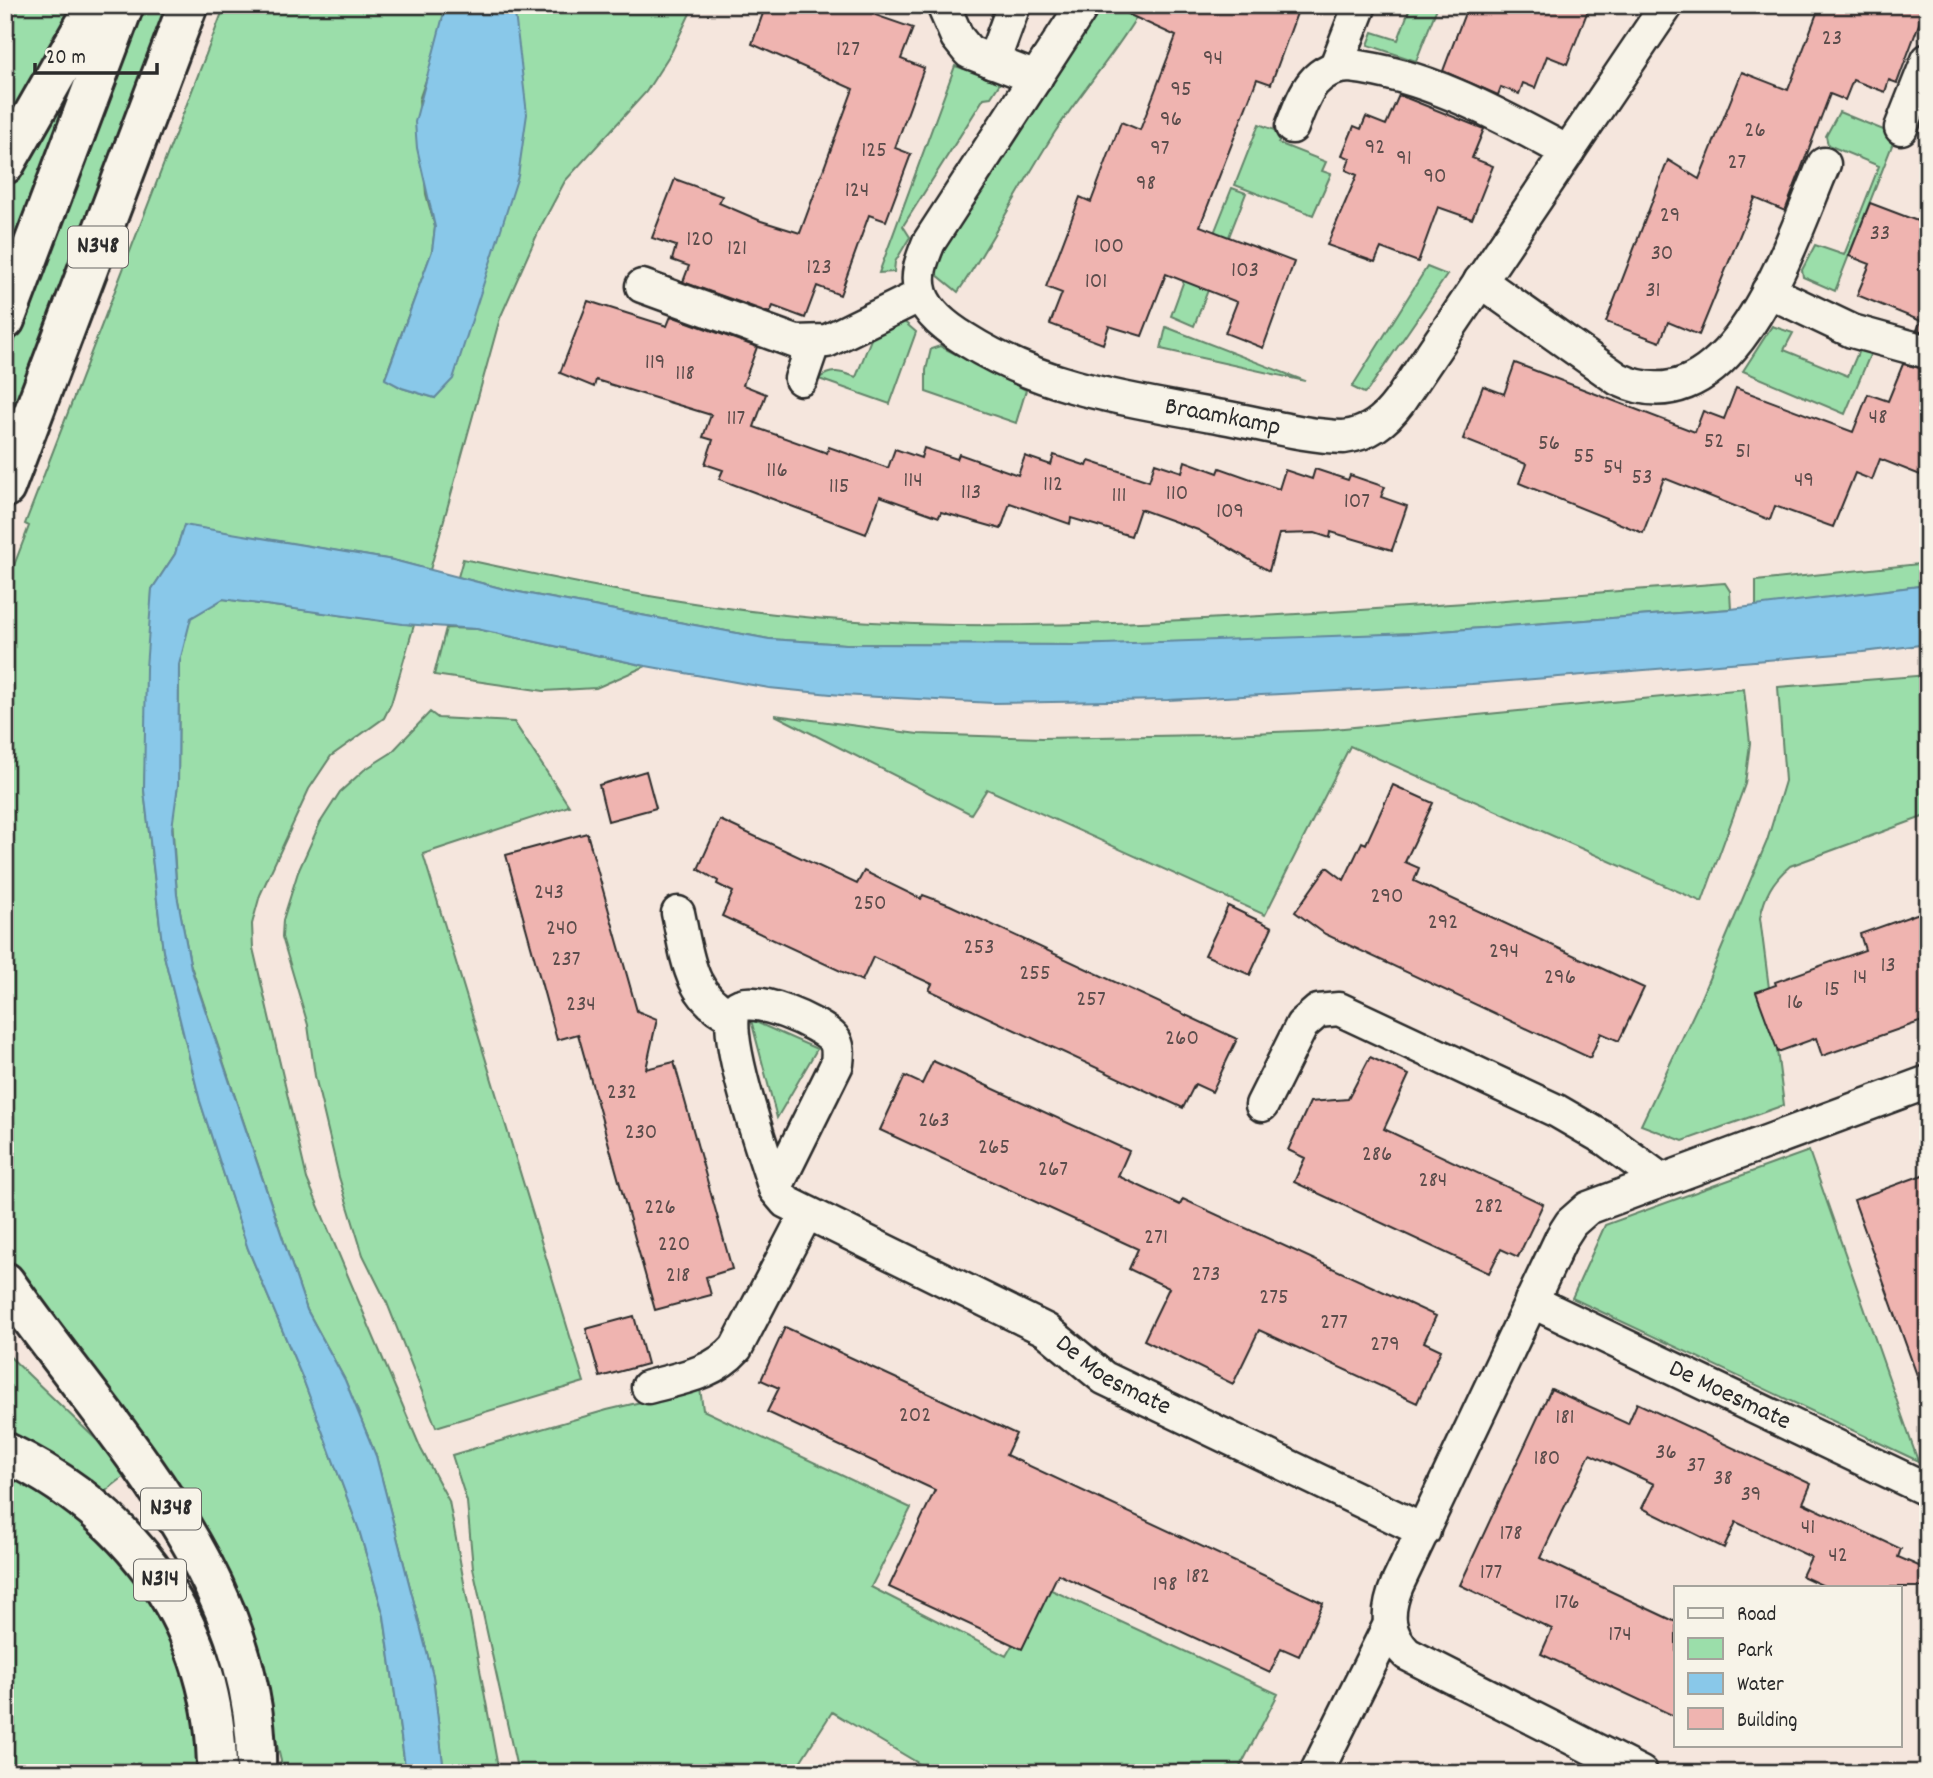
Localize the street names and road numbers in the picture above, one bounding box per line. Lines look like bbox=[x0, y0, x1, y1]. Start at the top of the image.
road number: N348 bbox=[68, 226, 128, 268]
street label: Braamkamp bbox=[1162, 388, 1284, 447]
street label: De Moesmate bbox=[1047, 1326, 1177, 1426]
street label: De Moesmate bbox=[1662, 1351, 1797, 1440]
road number: N348 bbox=[141, 1489, 201, 1530]
road number: N314 bbox=[134, 1560, 186, 1600]

